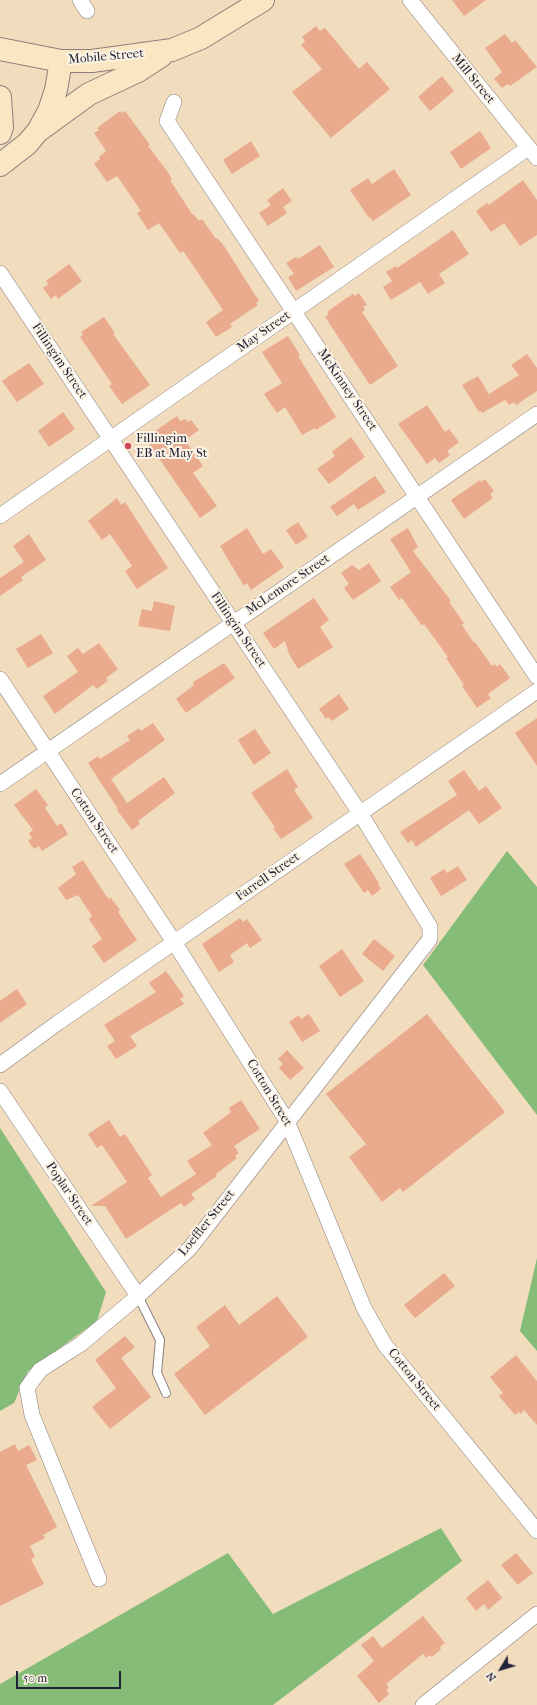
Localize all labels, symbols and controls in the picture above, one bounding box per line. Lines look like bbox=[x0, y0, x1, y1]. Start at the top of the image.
street label: Mobile Street bbox=[68, 46, 144, 68]
street label: Mill Street bbox=[448, 51, 498, 107]
street label: May Street bbox=[234, 308, 294, 356]
street label: Fillingim Street bbox=[28, 320, 90, 402]
street label: McKinney Street bbox=[314, 346, 380, 434]
place label: Fillingim EB at May St bbox=[136, 431, 207, 462]
marker: Fillingim EB at May St bbox=[123, 441, 133, 451]
street label: McLemore Street bbox=[243, 551, 333, 619]
street label: Fillingim Street bbox=[207, 589, 269, 671]
street label: Cotton Street bbox=[66, 785, 122, 857]
street label: Farrell Street bbox=[233, 849, 303, 905]
street label: Cotton Street bbox=[243, 1057, 295, 1129]
street label: Poplar Street bbox=[42, 1159, 96, 1229]
street label: Loeffler Street bbox=[175, 1187, 239, 1259]
street label: Cotton Street bbox=[384, 1346, 444, 1414]
north arrow bbox=[481, 1649, 521, 1689]
scale bar bbox=[18, 1663, 123, 1689]
text: N bbox=[483, 1669, 499, 1684]
text: 50 m bbox=[23, 1671, 47, 1685]

